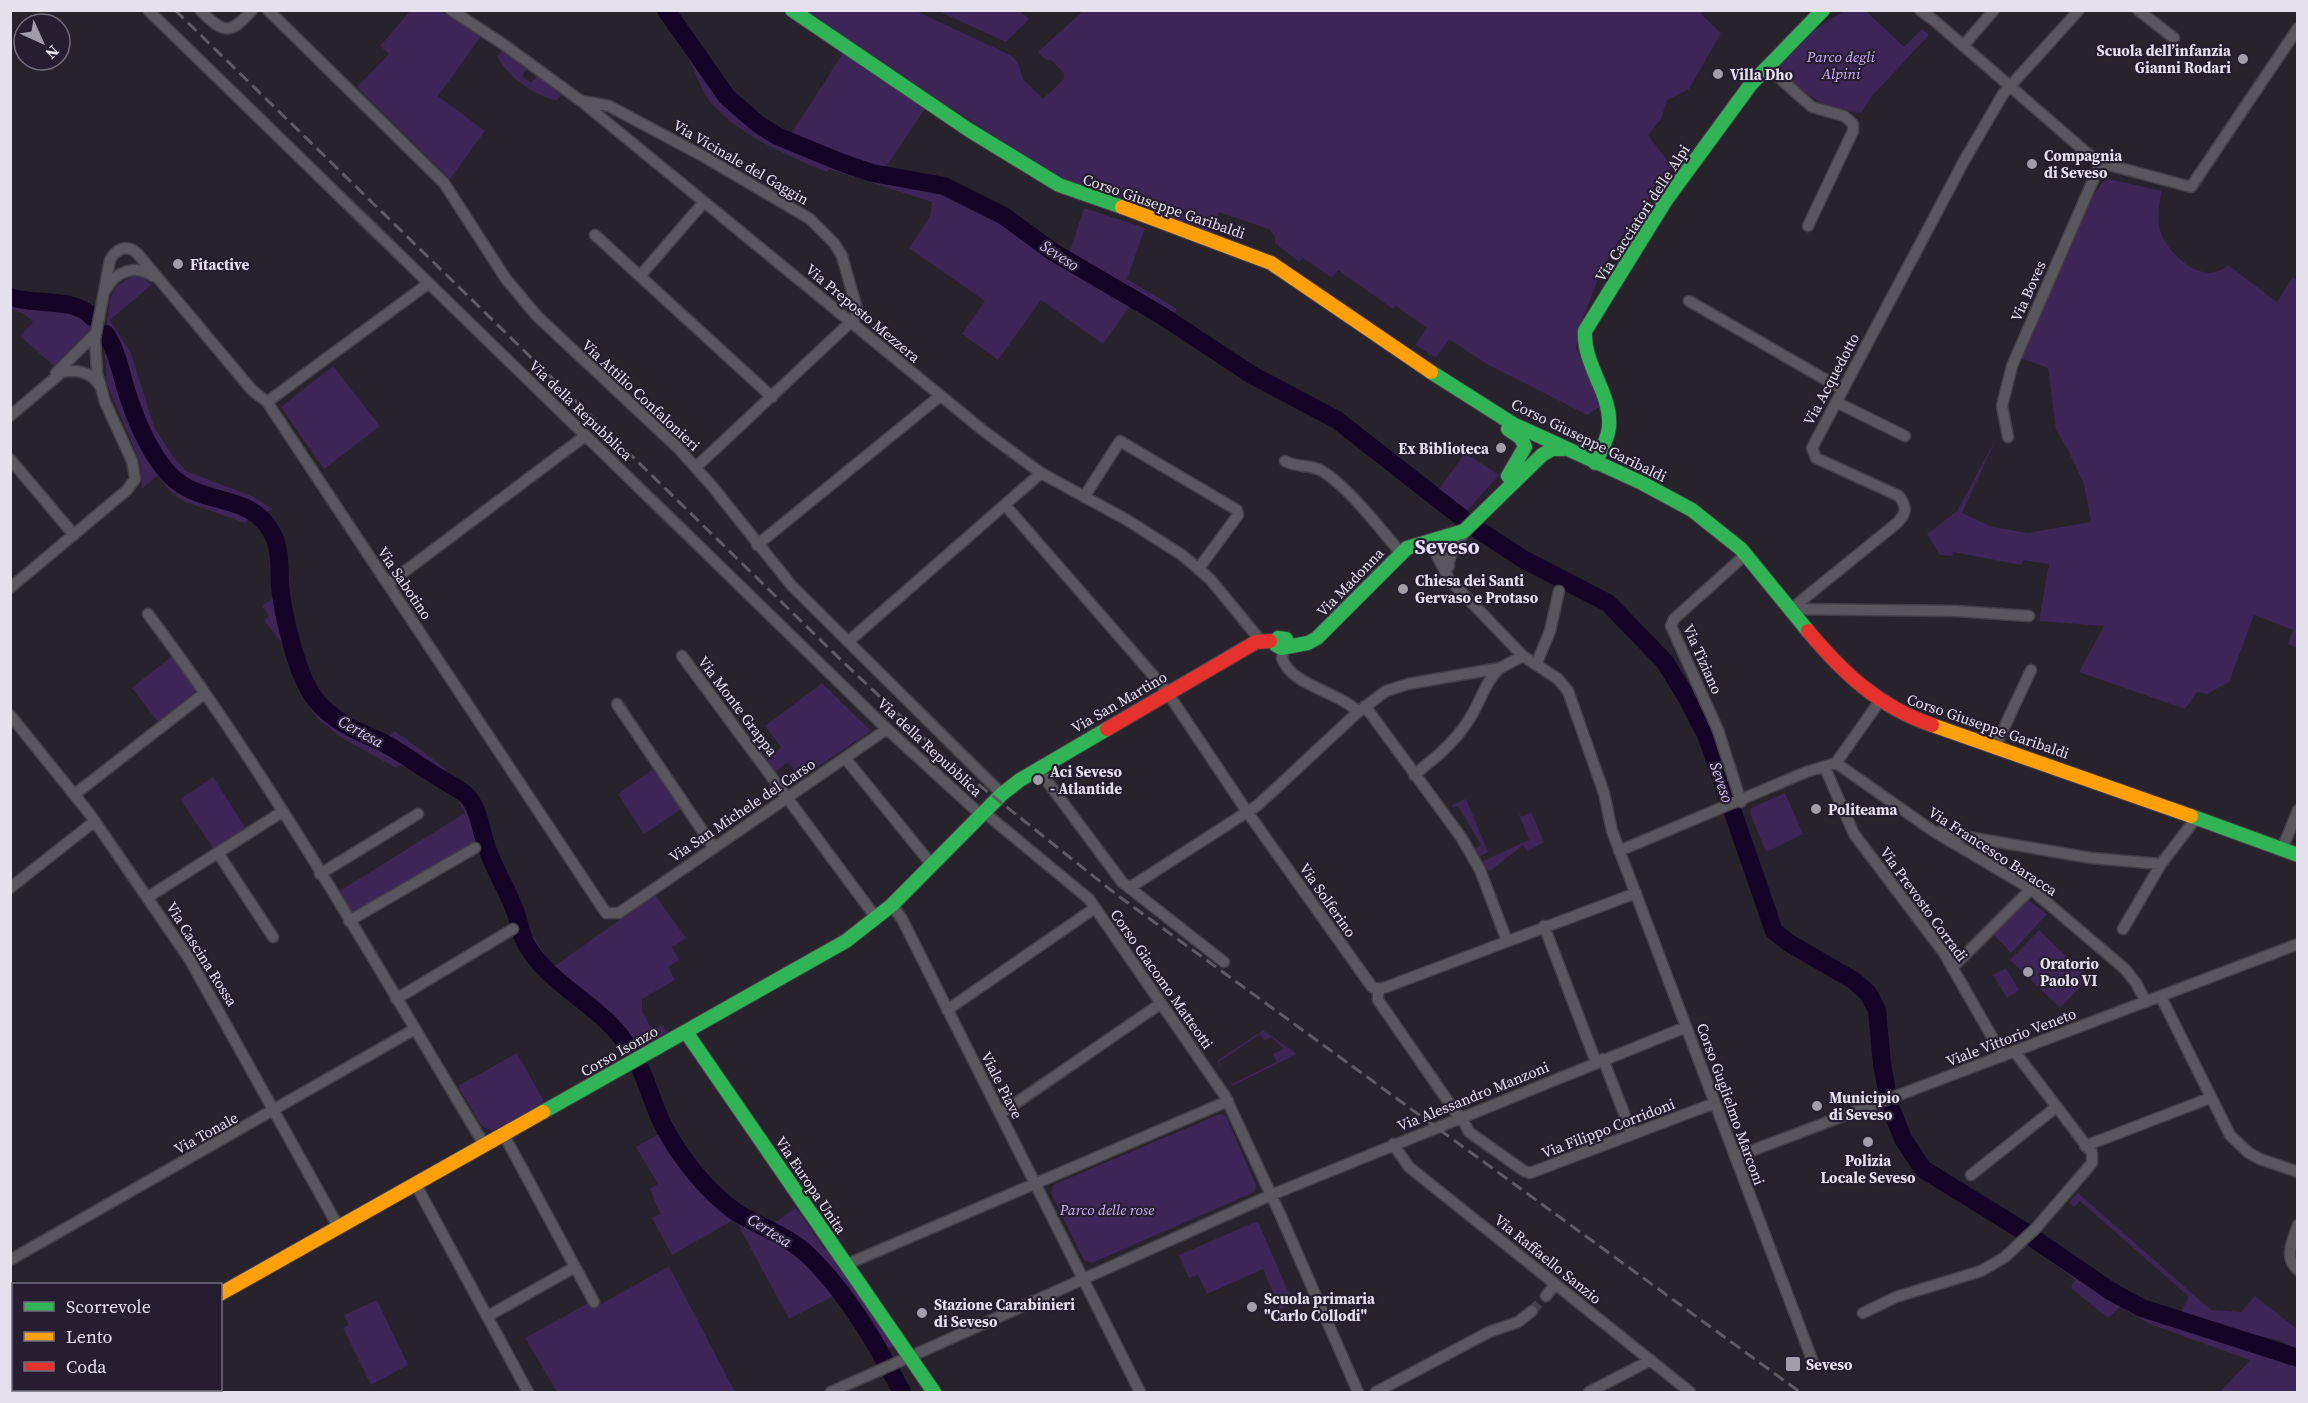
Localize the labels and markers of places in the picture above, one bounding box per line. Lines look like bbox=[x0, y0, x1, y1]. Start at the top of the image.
place label: Scuola dell’infanzia Gianni Rodari bbox=[2097, 40, 2232, 78]
marker: Scuola dell’infanzia Gianni Rodari bbox=[2236, 52, 2250, 66]
place label: Villa Dho bbox=[1730, 64, 1793, 85]
marker: Villa Dho bbox=[1711, 67, 1725, 81]
place label: Compagnia di Seveso bbox=[2044, 145, 2123, 183]
marker: Compagnia di Seveso bbox=[2025, 157, 2039, 171]
place label: Fitactive bbox=[190, 254, 249, 275]
marker: Fitactive bbox=[171, 257, 185, 271]
place label: Ex Biblioteca bbox=[1398, 438, 1490, 459]
marker: Ex Biblioteca bbox=[1494, 441, 1508, 455]
place label: Chiesa dei Santi Gervaso e Protaso bbox=[1415, 570, 1539, 608]
marker: Chiesa dei Santi Gervaso e Protaso bbox=[1396, 582, 1410, 596]
place label: Aci Seveso - Atlantide bbox=[1050, 761, 1122, 799]
marker: Aci Seveso - Atlantide bbox=[1031, 773, 1045, 787]
place label: Politeama bbox=[1828, 799, 1898, 820]
marker: Politeama bbox=[1809, 802, 1823, 816]
place label: Oratorio Paolo VI bbox=[2040, 953, 2100, 991]
marker: Oratorio Paolo VI bbox=[2021, 965, 2035, 979]
place label: Municipio di Seveso bbox=[1829, 1087, 1900, 1125]
marker: Municipio di Seveso bbox=[1810, 1099, 1824, 1113]
marker: Polizia Locale Seveso bbox=[1861, 1135, 1875, 1149]
place label: Polizia Locale Seveso bbox=[1820, 1150, 1916, 1188]
place label: Scuola primaria "Carlo Collodi" bbox=[1264, 1288, 1376, 1326]
place label: Stazione Carabinieri di Seveso bbox=[934, 1294, 1075, 1332]
marker: Scuola primaria "Carlo Collodi" bbox=[1245, 1300, 1259, 1314]
marker: Stazione Carabinieri di Seveso bbox=[915, 1306, 929, 1320]
place label: Seveso bbox=[1806, 1354, 1853, 1375]
marker: Seveso bbox=[1784, 1355, 1802, 1373]

